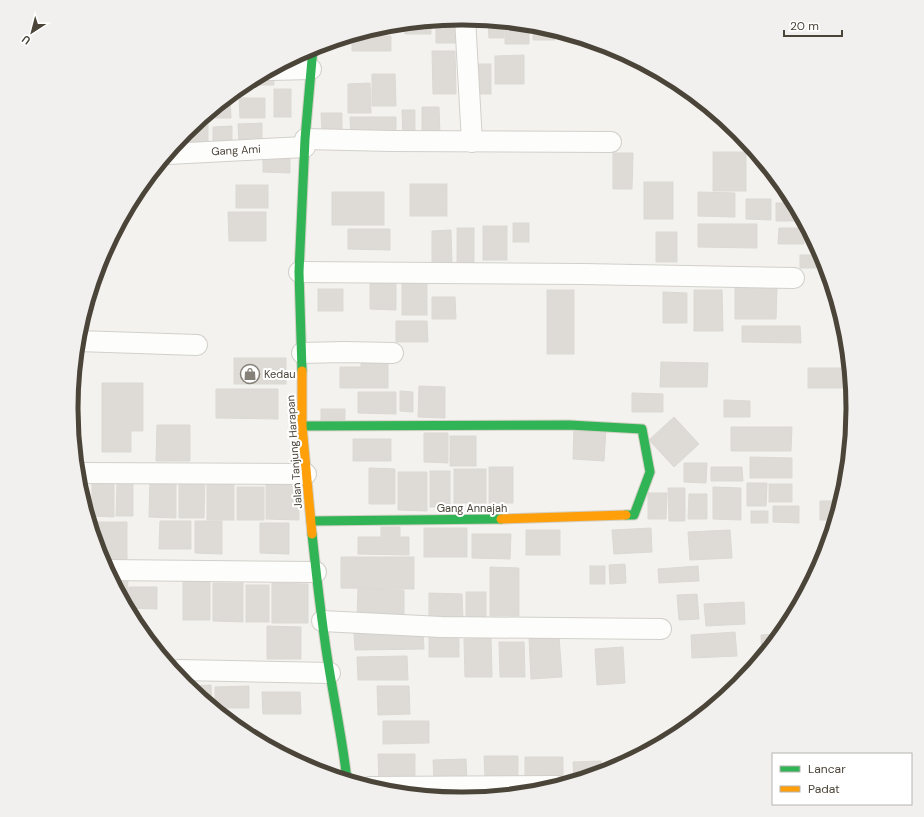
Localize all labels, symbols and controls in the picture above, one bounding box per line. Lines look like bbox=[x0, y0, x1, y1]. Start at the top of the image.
north arrow bbox=[12, 12, 52, 52]
scale bar bbox=[784, 12, 842, 38]
text: 20 m bbox=[790, 18, 819, 34]
text: U bbox=[19, 32, 33, 48]
street label: Gang Ami bbox=[211, 142, 261, 158]
shop icon: Kedau bbox=[239, 363, 261, 385]
place label: Kedau bbox=[264, 367, 296, 381]
street label: Jalan Tanjung Harapan bbox=[283, 395, 305, 509]
street label: Gang Annajah bbox=[437, 501, 507, 515]
legend bbox=[772, 753, 912, 805]
text: Lancar bbox=[808, 761, 846, 777]
text: Padat bbox=[808, 781, 840, 797]

